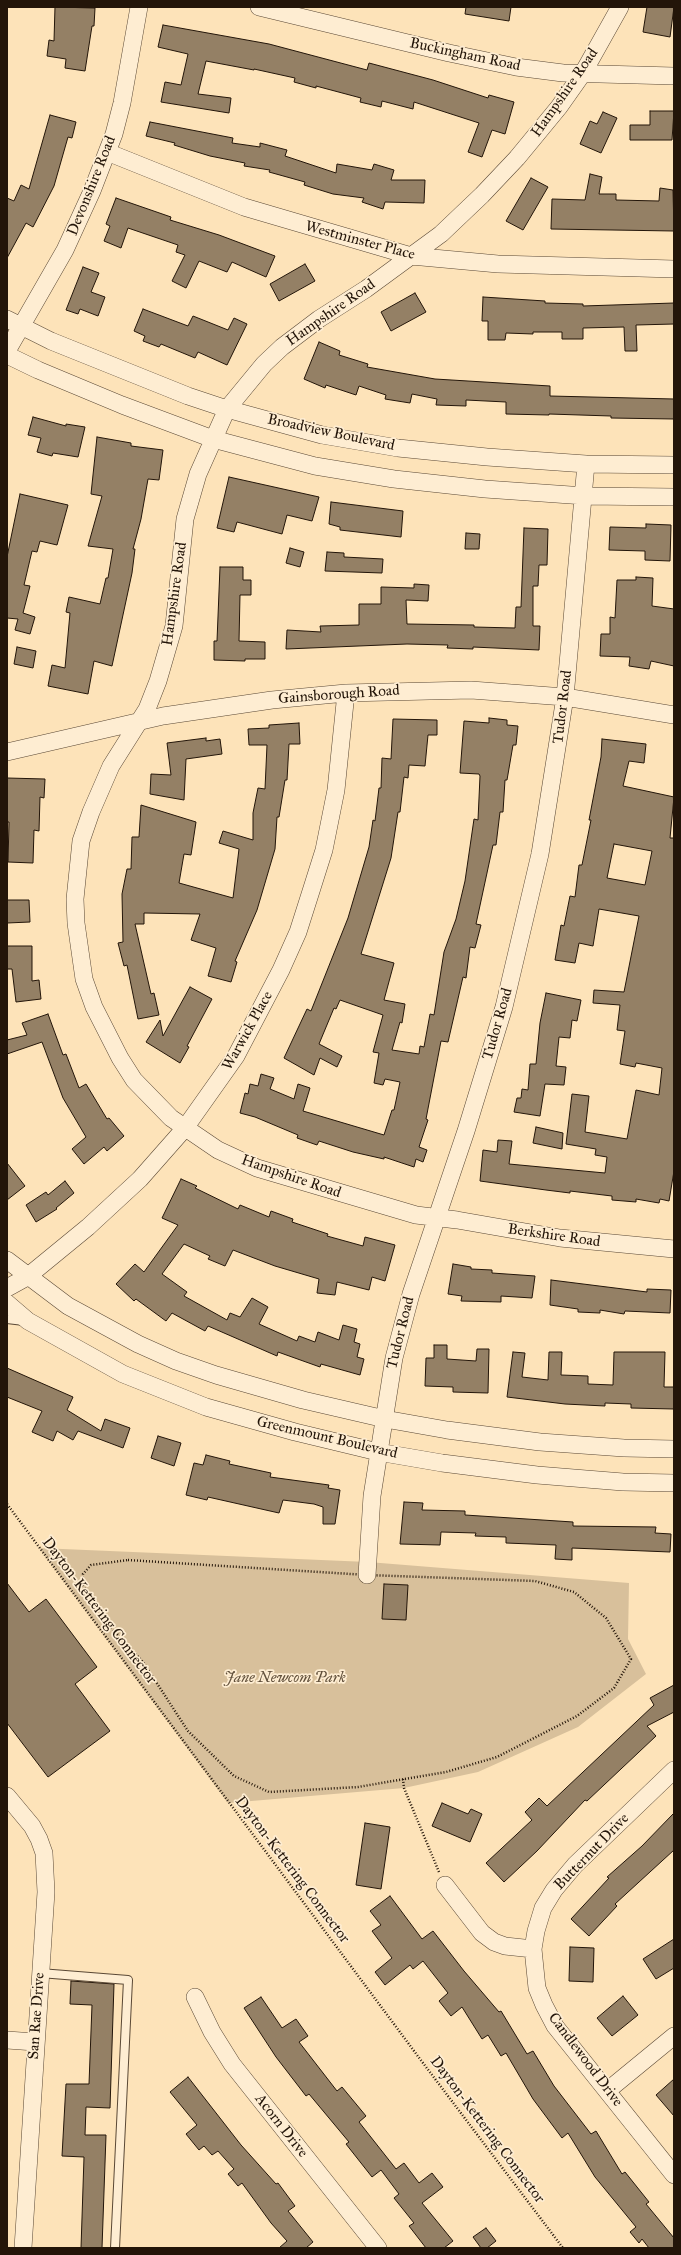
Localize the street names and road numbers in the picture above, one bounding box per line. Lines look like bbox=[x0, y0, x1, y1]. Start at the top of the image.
street label: Buckingham Road bbox=[408, 34, 522, 76]
street label: Hampshire Road bbox=[528, 45, 602, 141]
street label: Devonshire Road bbox=[64, 134, 120, 238]
street label: Westminster Place bbox=[303, 218, 417, 264]
street label: Hampshire Road bbox=[283, 276, 379, 350]
street label: Broadview Boulevard bbox=[266, 411, 396, 455]
street label: Hampshire Road bbox=[159, 541, 191, 647]
street label: Tudor Road bbox=[550, 669, 576, 745]
street label: Gainsborough Road bbox=[278, 682, 400, 708]
street label: Tudor Road bbox=[479, 986, 517, 1062]
street label: Warwick Place bbox=[219, 988, 277, 1074]
street label: Hampshire Road bbox=[239, 1152, 343, 1202]
street label: Berkshire Road bbox=[506, 1221, 602, 1251]
street label: Tudor Road bbox=[383, 1295, 419, 1371]
street label: Greenmount Boulevard bbox=[255, 1413, 399, 1463]
street label: Dayton-Kettering Connector bbox=[38, 1534, 160, 1688]
street label: Dayton-Kettering Connector bbox=[231, 1793, 353, 1947]
street label: Butternut Drive bbox=[551, 1810, 633, 1894]
street label: San Rae Drive bbox=[25, 1972, 49, 2060]
street label: Candlewood Drive bbox=[544, 2009, 626, 2111]
street label: Dayton-Kettering Connector bbox=[426, 2053, 548, 2207]
street label: Acorn Drive bbox=[251, 2091, 311, 2161]

